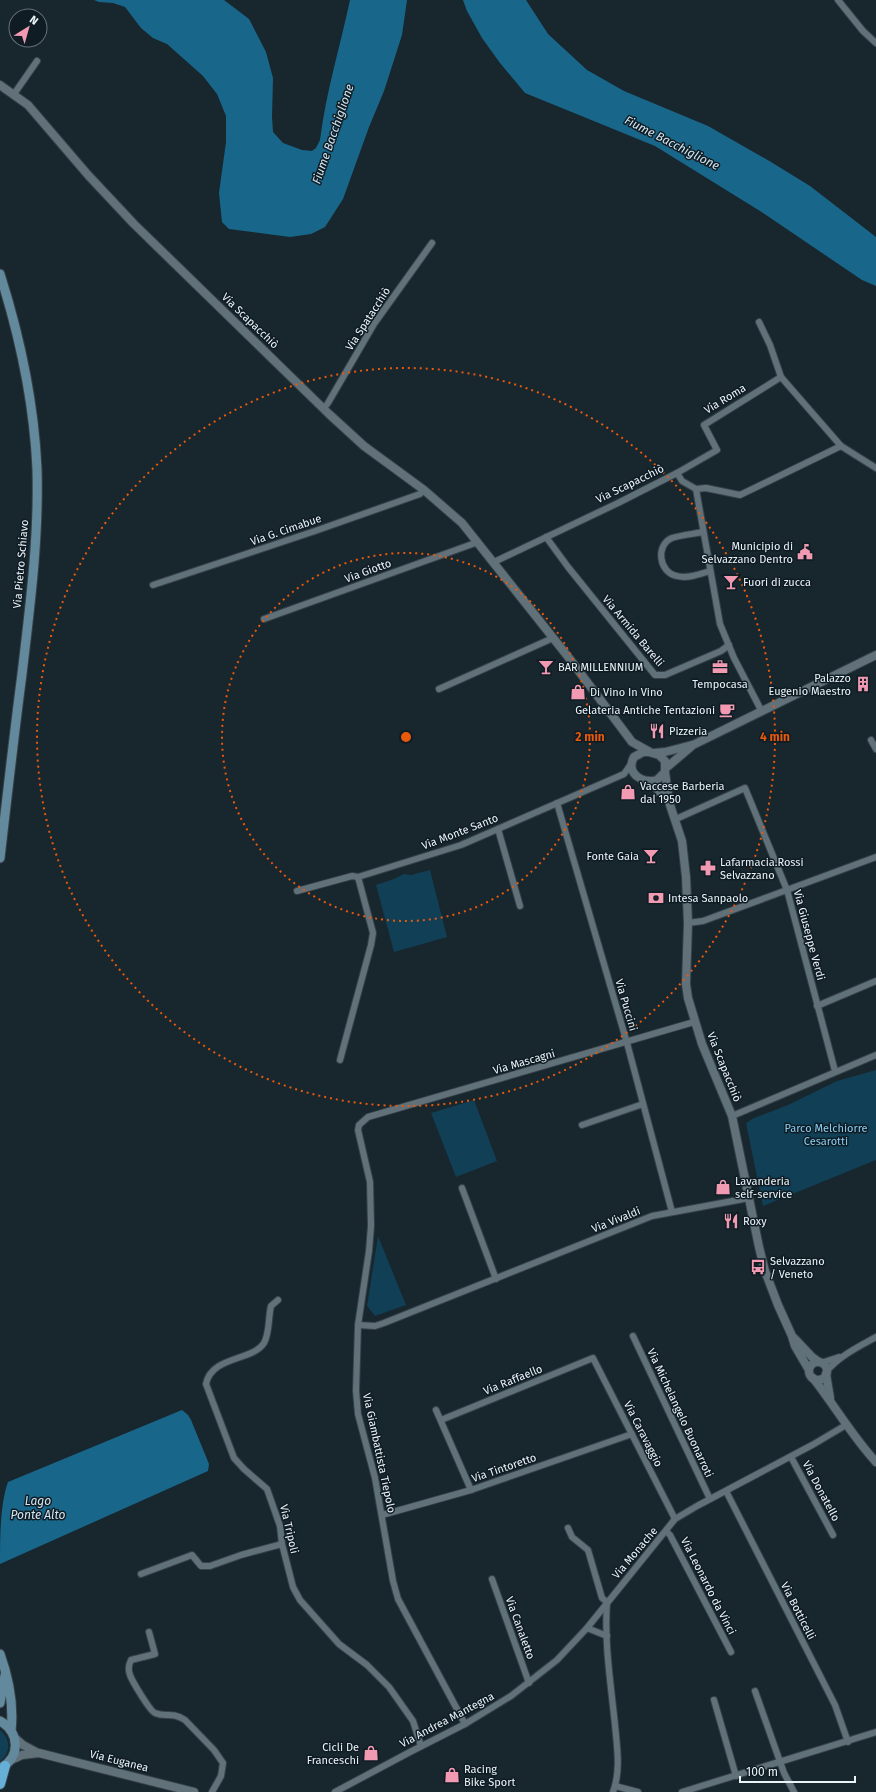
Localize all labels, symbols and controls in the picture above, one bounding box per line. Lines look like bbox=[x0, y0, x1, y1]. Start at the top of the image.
north arrow bbox=[8, 8, 48, 48]
text: N bbox=[27, 13, 41, 28]
water label: Fiume Bacchiglione bbox=[309, 82, 357, 186]
water label: Fiume Bacchiglione bbox=[622, 113, 722, 173]
street label: Via Spatacchiò bbox=[343, 285, 393, 353]
street label: Via Scapacchiò bbox=[219, 291, 281, 351]
street label: Via Roma bbox=[702, 381, 748, 417]
street label: Via Scapacchiò bbox=[594, 462, 666, 506]
street label: Via G. Cimabue bbox=[249, 512, 323, 548]
street label: Via Pietro Schiavo bbox=[11, 519, 31, 609]
place label: Municipio di Selvazzano Dentro bbox=[702, 540, 793, 566]
public building icon: Municipio di Selvazzano Dentro bbox=[796, 543, 814, 561]
street label: Via Giotto bbox=[343, 557, 393, 585]
bar icon: Fuori di zucca bbox=[722, 573, 740, 591]
place label: Fuori di zucca bbox=[743, 576, 811, 589]
street label: Via Armida Barelli bbox=[599, 593, 667, 669]
bar icon: BAR MILLENNIUM bbox=[537, 658, 555, 676]
office icon: Tempocasa bbox=[711, 658, 729, 676]
place label: BAR MILLENNIUM bbox=[558, 661, 643, 674]
place label: Palazzo Eugenio Maestro bbox=[768, 672, 851, 698]
building icon: Palazzo Eugenio Maestro bbox=[854, 675, 872, 693]
place label: Tempocasa bbox=[692, 678, 748, 691]
shop icon: Di Vino In Vino bbox=[569, 683, 587, 701]
place label: Di Vino In Vino bbox=[590, 686, 663, 699]
cafe icon: Gelateria Antiche Tentazioni bbox=[718, 701, 736, 719]
place label: Gelateria Antiche Tentazioni bbox=[575, 704, 715, 717]
restaurant icon: Pizzeria bbox=[648, 722, 666, 740]
place label: Pizzeria bbox=[669, 725, 707, 738]
centre of rings bbox=[399, 730, 413, 744]
text: 2 min bbox=[575, 730, 605, 744]
text: 4 min bbox=[760, 730, 790, 744]
place label: Vaccese Barberia dal 1950 bbox=[640, 780, 725, 806]
shop icon: Vaccese Barberia dal 1950 bbox=[619, 783, 637, 801]
street label: Via Monte Santo bbox=[420, 811, 500, 853]
bar icon: Fonte Gaia bbox=[642, 847, 660, 865]
place label: Fonte Gaia bbox=[586, 850, 639, 863]
place label: Lafarmacia.Rossi Selvazzano bbox=[720, 856, 804, 882]
pharmacy icon: Lafarmacia.Rossi Selvazzano bbox=[699, 859, 717, 877]
street label: Via Giuseppe Verdi bbox=[791, 888, 827, 982]
bank icon: Intesa Sanpaolo bbox=[647, 889, 665, 907]
place label: Intesa Sanpaolo bbox=[668, 892, 748, 905]
street label: Via Puccini bbox=[612, 977, 640, 1033]
street label: Via Scapacchiò bbox=[704, 1030, 744, 1104]
street label: Via Mascagni bbox=[491, 1047, 557, 1077]
park label: Parco Melchiorre Cesarotti bbox=[784, 1122, 868, 1148]
place label: Lavanderia self-service bbox=[735, 1175, 792, 1201]
shop icon: Lavanderia self-service bbox=[714, 1178, 732, 1196]
street label: Via Vivaldi bbox=[590, 1204, 642, 1236]
restaurant icon: Roxy bbox=[722, 1212, 740, 1230]
place label: Roxy bbox=[743, 1215, 767, 1228]
place label: Selvazzano / Veneto bbox=[770, 1255, 825, 1281]
bus stop icon: Selvazzano / Veneto bbox=[749, 1258, 767, 1276]
street label: Via Michelangelo Buonarroti bbox=[644, 1346, 716, 1480]
street label: Via Raffaello bbox=[482, 1362, 544, 1398]
street label: Via Giambattista Tiepolo bbox=[360, 1392, 398, 1514]
street label: Via Caravaggio bbox=[621, 1399, 665, 1469]
street label: Via Tintoretto bbox=[470, 1451, 538, 1485]
street label: Via Donatello bbox=[800, 1459, 842, 1523]
water label: Lago Ponte Alto bbox=[11, 1494, 66, 1522]
street label: Via Tripoli bbox=[277, 1503, 301, 1555]
street label: Via Monache bbox=[610, 1525, 660, 1581]
street label: Via Leonardo da Vinci bbox=[678, 1535, 738, 1637]
street label: Via Botticelli bbox=[778, 1580, 818, 1642]
street label: Via Canaletto bbox=[503, 1595, 537, 1661]
street label: Via Andrea Mantegna bbox=[398, 1690, 496, 1750]
place label: Cicli De Franceschi bbox=[307, 1741, 359, 1767]
shop icon: Cicli De Franceschi bbox=[362, 1744, 380, 1762]
street label: Via Euganea bbox=[88, 1747, 150, 1775]
scale bar bbox=[740, 1758, 855, 1784]
place label: Racing Bike Sport bbox=[464, 1763, 515, 1789]
text: 100 m bbox=[746, 1765, 778, 1779]
shop icon: Racing Bike Sport bbox=[443, 1766, 461, 1784]

